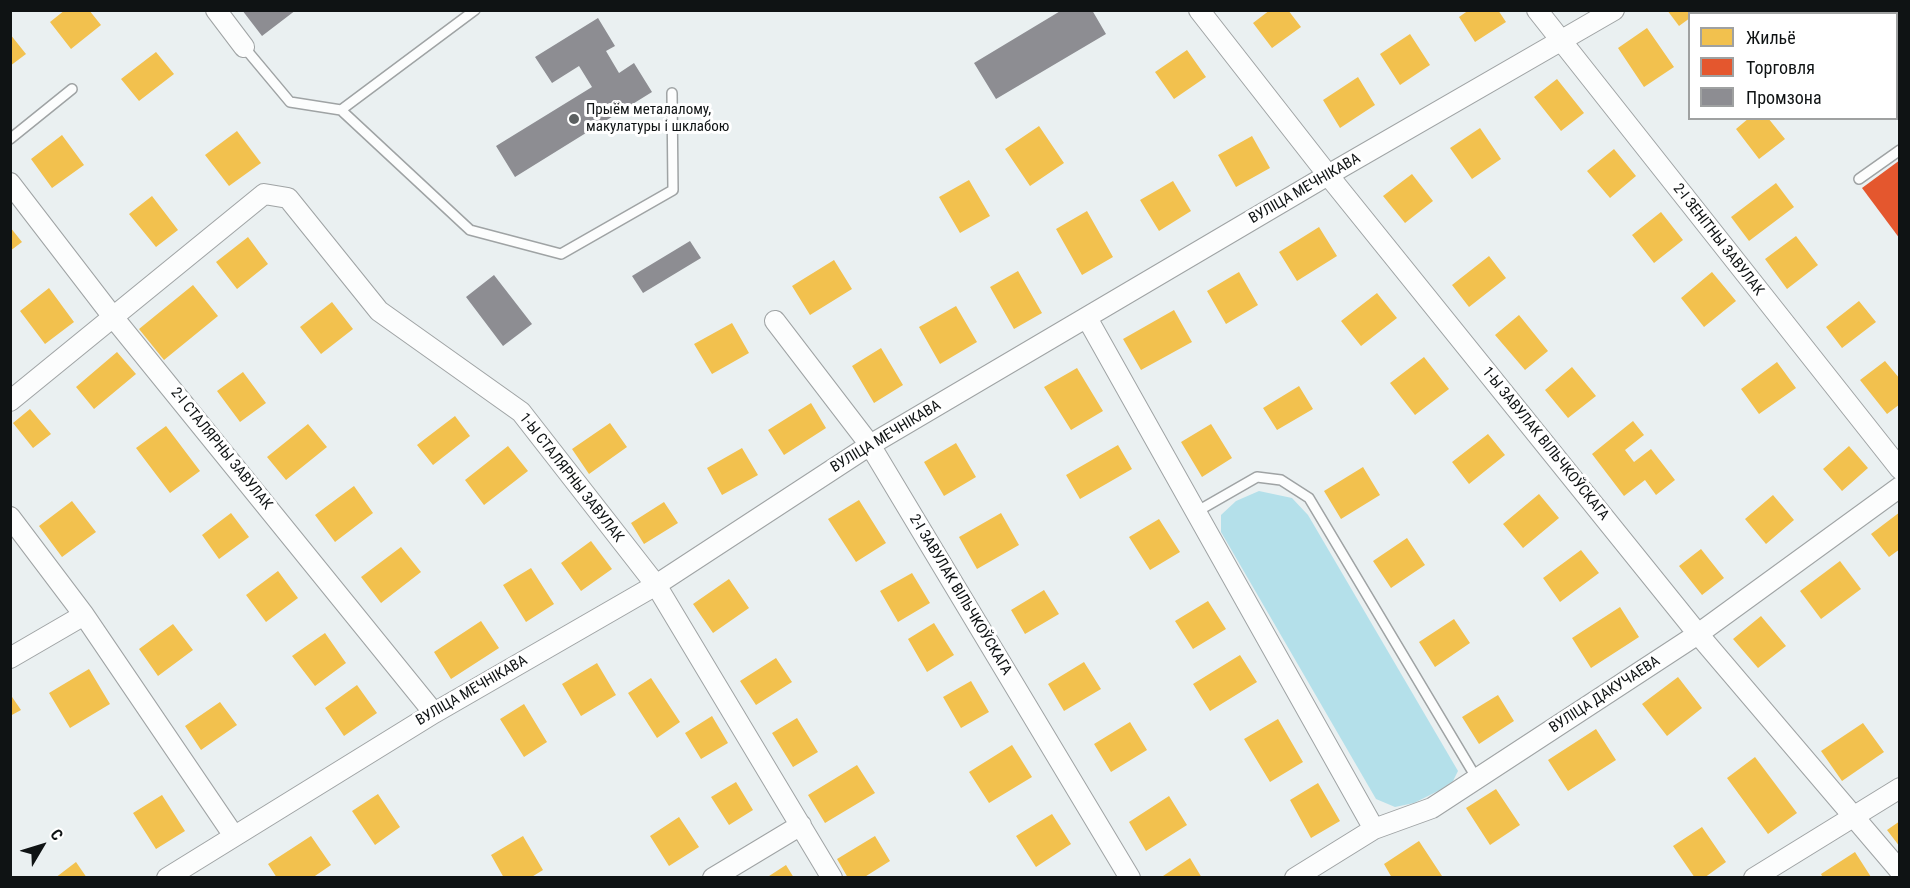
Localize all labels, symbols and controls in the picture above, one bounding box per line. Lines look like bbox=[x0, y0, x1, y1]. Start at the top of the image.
legend bbox=[1688, 12, 1898, 120]
text: Жильё bbox=[1746, 27, 1796, 48]
text: Торговля bbox=[1746, 57, 1815, 78]
text: Промзона bbox=[1746, 87, 1822, 108]
place label: Прыём металалому, макулатуры і шклабою bbox=[586, 101, 729, 136]
marker: Прыём металалому, макулатуры і шклабою bbox=[567, 112, 581, 126]
street label: ВУЛІЦА МЕЧНІКАВА bbox=[1246, 150, 1364, 228]
street label: 2-І ЗЕНІТНЫ ЗАВУЛАК bbox=[1669, 180, 1767, 300]
street label: 1-Ы ЗАВУЛАК ВІЛЬЧКОЎСКАГА bbox=[1478, 364, 1612, 524]
street label: 2-І СТАЛЯРНЫ ЗАВУЛАК bbox=[166, 384, 276, 514]
street label: ВУЛІЦА МЕЧНІКАВА bbox=[828, 397, 944, 477]
street label: 1-Ы СТАЛЯРНЫ ЗАВУЛАК bbox=[515, 410, 627, 546]
street label: 2-І ЗАВУЛАК ВІЛЬЧКОЎСКАГА bbox=[905, 511, 1015, 679]
street label: ВУЛІЦА МЕЧНІКАВА bbox=[413, 652, 531, 730]
street label: ВУЛІЦА ДАКУЧАЕВА bbox=[1546, 653, 1664, 737]
north arrow bbox=[12, 816, 72, 876]
text: С bbox=[46, 825, 67, 844]

